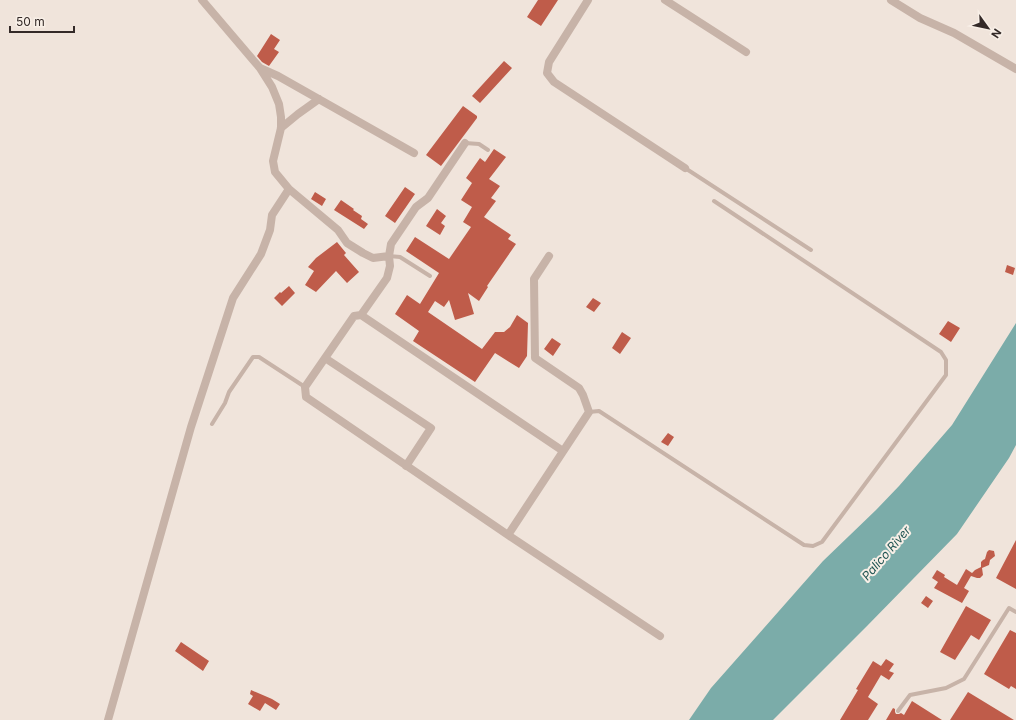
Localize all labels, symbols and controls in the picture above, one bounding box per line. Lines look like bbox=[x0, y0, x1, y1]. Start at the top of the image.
scale bar bbox=[10, 8, 74, 34]
north arrow bbox=[968, 8, 1008, 48]
text: 50 m bbox=[16, 14, 45, 29]
text: N bbox=[988, 26, 1005, 41]
water label: Palico River bbox=[858, 523, 914, 583]

